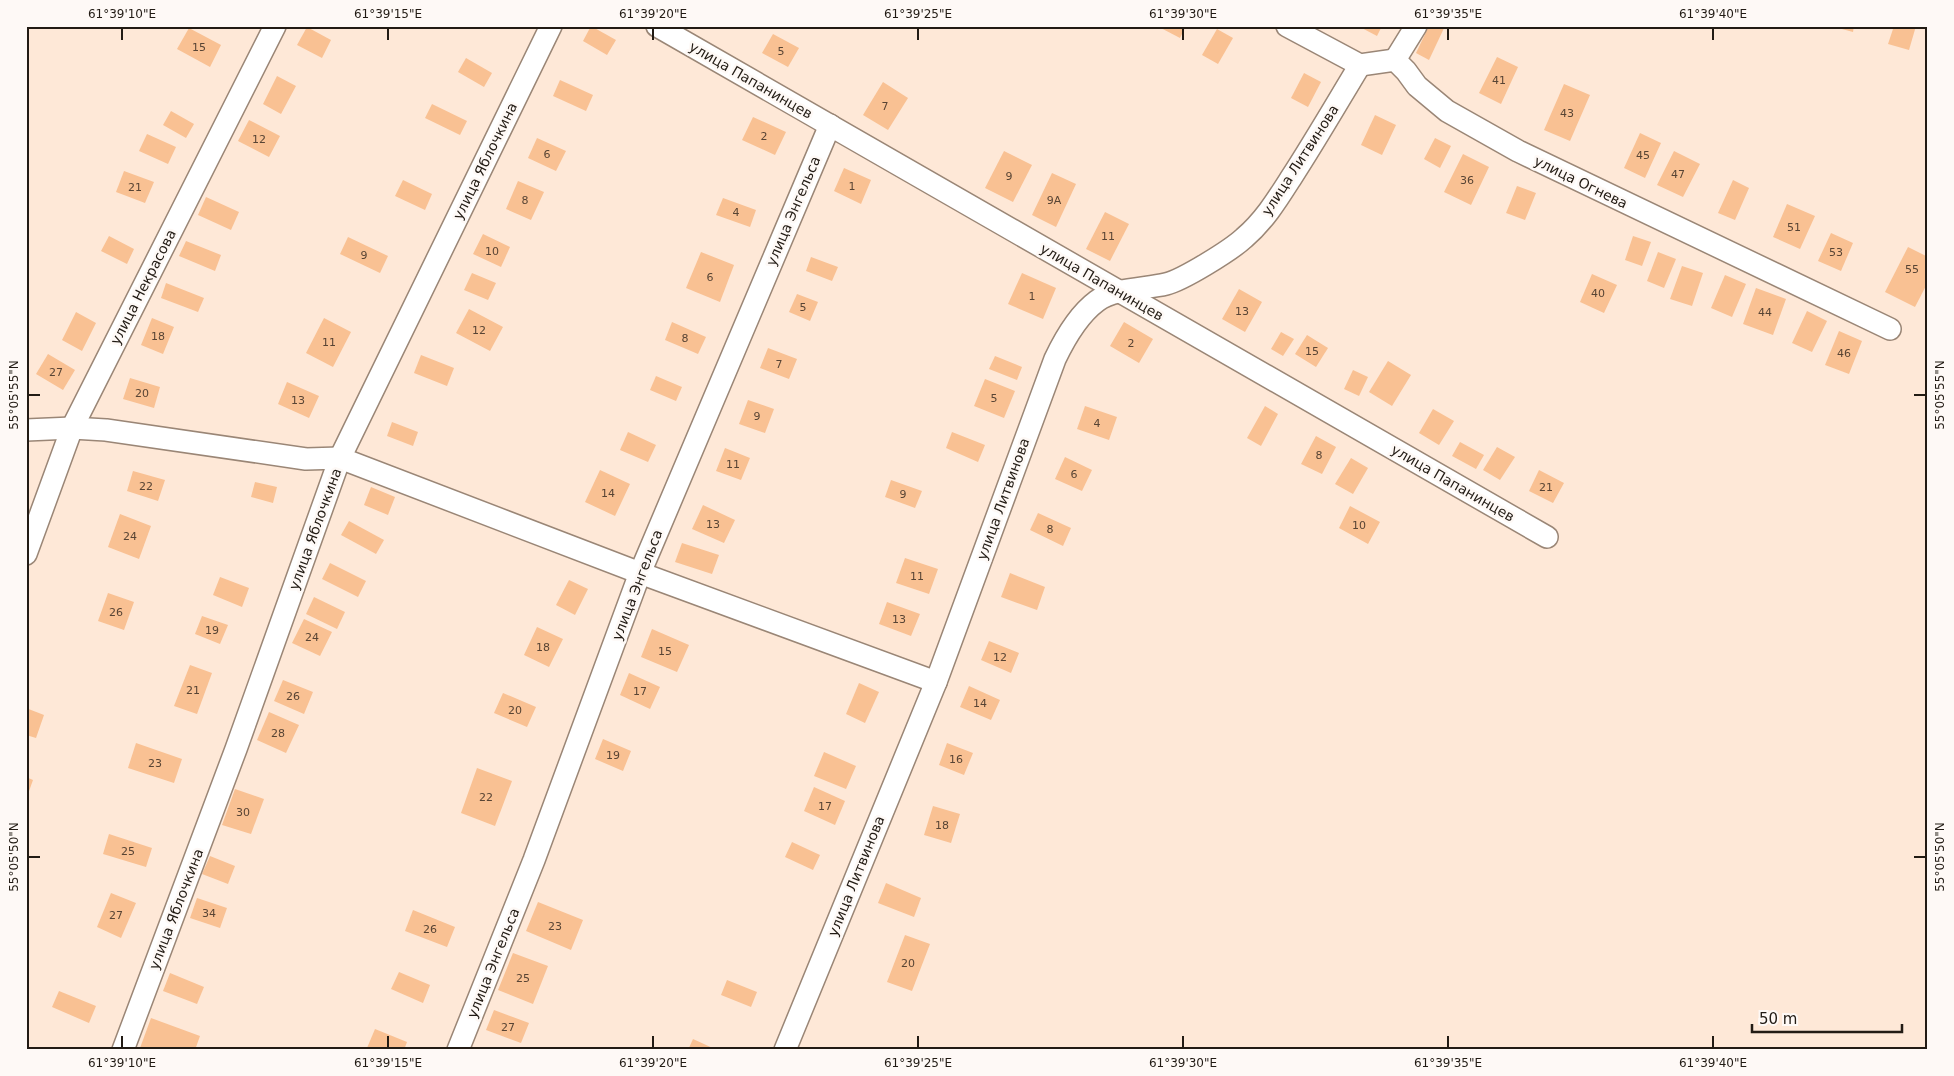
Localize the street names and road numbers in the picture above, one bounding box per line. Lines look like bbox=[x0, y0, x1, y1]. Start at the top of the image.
street label: улица Папанинцев bbox=[687, 38, 815, 122]
street label: улица Яблочкина bbox=[450, 100, 520, 222]
street label: улица Литвинова bbox=[1258, 102, 1342, 218]
street label: улица Огнева bbox=[1532, 152, 1630, 212]
street label: улица Энгельса bbox=[763, 154, 823, 268]
street label: улица Некрасова bbox=[107, 227, 179, 347]
street label: улица Папанинцев bbox=[1038, 240, 1166, 324]
street label: улица Литвинова bbox=[973, 436, 1033, 562]
street label: улица Папанинцев bbox=[1389, 441, 1517, 525]
street label: улица Яблочкина bbox=[286, 466, 344, 592]
street label: улица Энгельса bbox=[609, 527, 665, 643]
street label: улица Литвинова bbox=[824, 813, 888, 939]
street label: улица Яблочкина bbox=[146, 846, 206, 972]
street label: улица Энгельса bbox=[464, 906, 522, 1020]

